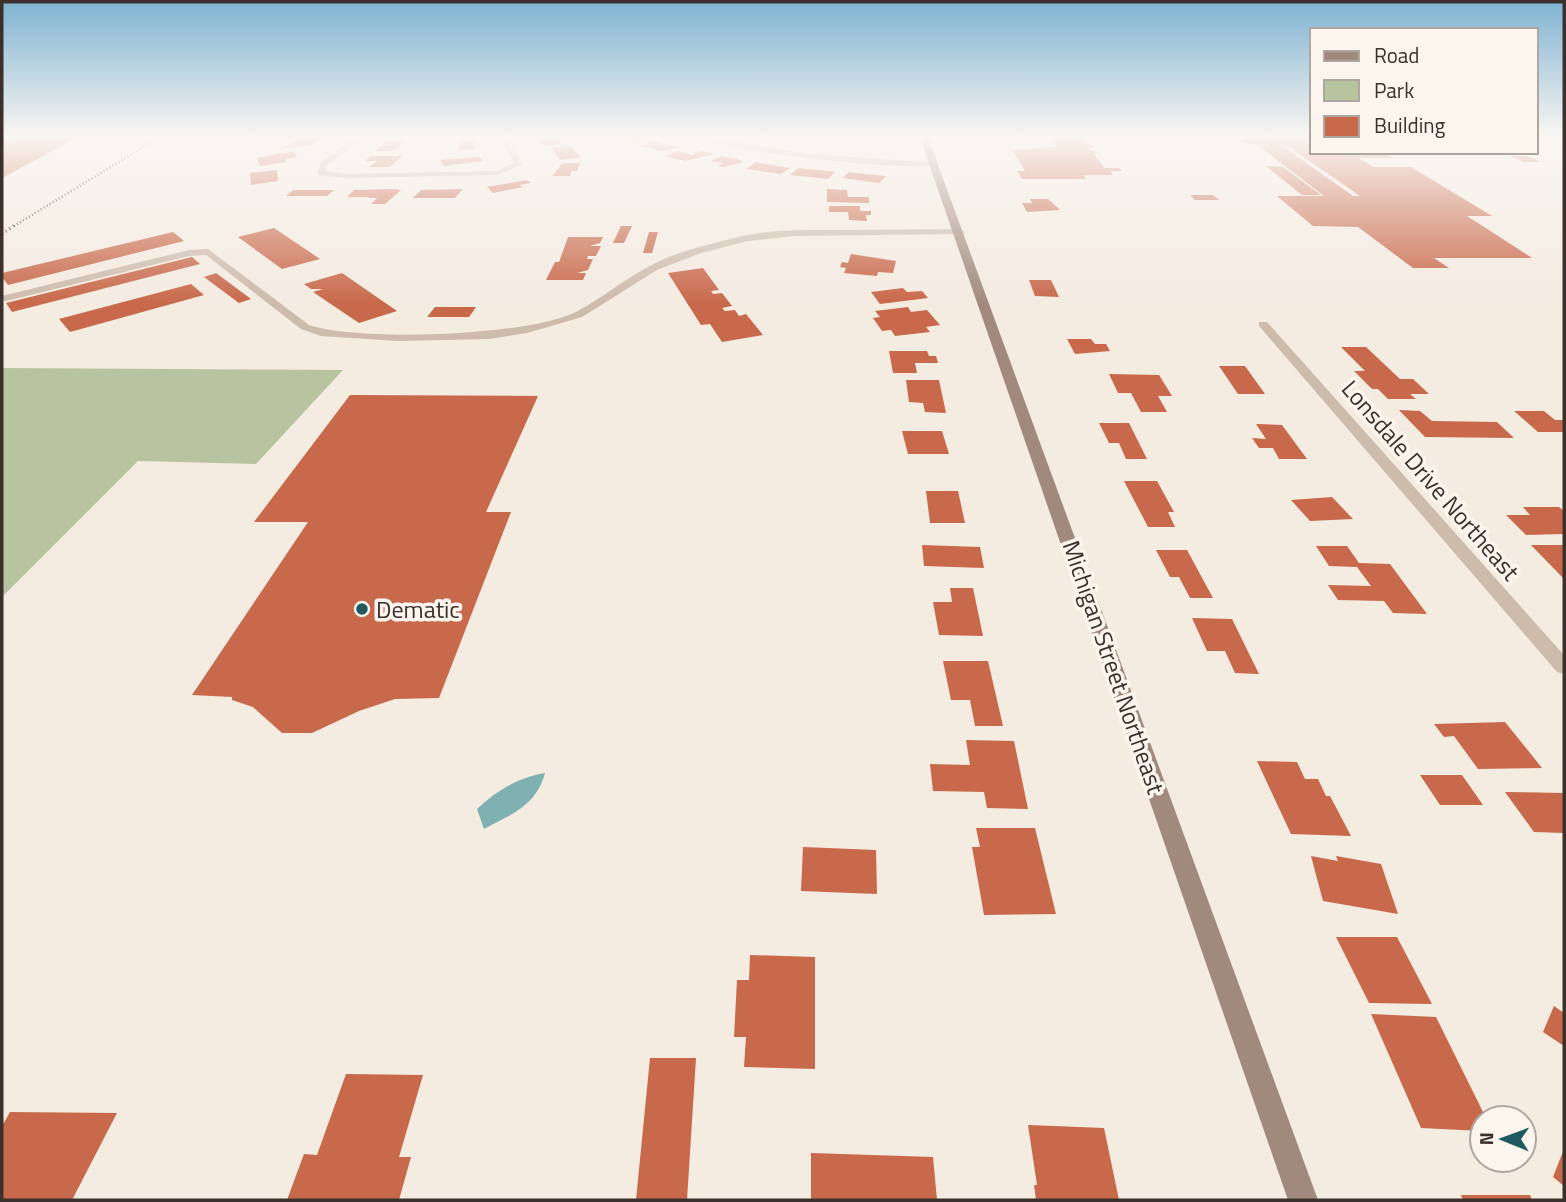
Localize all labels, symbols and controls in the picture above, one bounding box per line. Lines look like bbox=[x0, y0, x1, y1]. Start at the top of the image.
legend bbox=[1310, 28, 1538, 154]
text: Road bbox=[1374, 39, 1419, 71]
text: Park bbox=[1374, 74, 1414, 106]
text: Building bbox=[1374, 109, 1446, 141]
street label: Lonsdale Drive Northeast bbox=[1334, 372, 1529, 589]
street label: Michigan Street Northeast bbox=[1054, 535, 1174, 799]
place label: Dematic bbox=[376, 591, 460, 627]
marker: Dematic bbox=[354, 601, 370, 617]
north arrow bbox=[1468, 1104, 1538, 1174]
text: N bbox=[1471, 1132, 1500, 1146]

